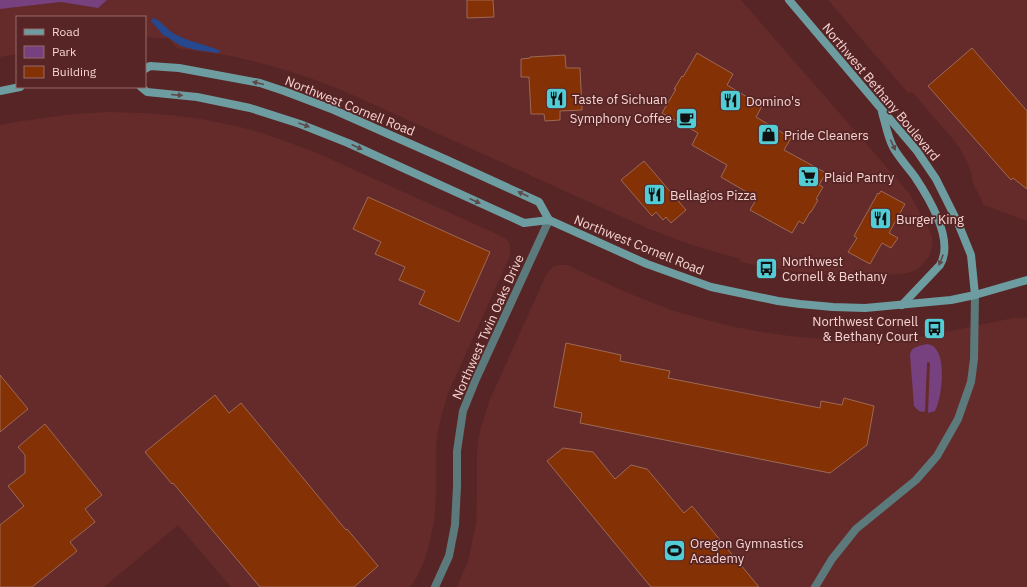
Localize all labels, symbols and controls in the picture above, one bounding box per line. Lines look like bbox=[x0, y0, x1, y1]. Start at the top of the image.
legend bbox=[16, 16, 146, 88]
street label: Northwest Bethany Boulevard bbox=[818, 20, 944, 164]
text: Road bbox=[52, 24, 80, 39]
text: Park bbox=[52, 44, 77, 59]
text: Building bbox=[52, 64, 97, 79]
street label: Northwest Cornell Road bbox=[283, 72, 417, 140]
one-way arrow bbox=[252, 80, 264, 86]
restaurant icon: Taste of Sichuan bbox=[543, 86, 569, 112]
restaurant icon: Domino's bbox=[717, 88, 743, 114]
place label: Taste of Sichuan bbox=[572, 91, 667, 108]
one-way arrow bbox=[171, 92, 184, 99]
place label: Domino's bbox=[746, 93, 800, 110]
cafe icon: Symphony Coffee bbox=[674, 105, 700, 131]
place label: Symphony Coffee bbox=[570, 110, 672, 127]
one-way arrow bbox=[298, 122, 310, 128]
shop icon: Pride Cleaners bbox=[756, 122, 782, 148]
place label: Pride Cleaners bbox=[784, 127, 869, 144]
one-way arrow bbox=[890, 139, 896, 150]
one-way arrow bbox=[351, 144, 363, 151]
supermarket icon: Plaid Pantry bbox=[796, 164, 822, 190]
place label: Plaid Pantry bbox=[824, 169, 895, 186]
restaurant icon: Bellagios Pizza bbox=[641, 182, 667, 208]
place label: Bellagios Pizza bbox=[670, 187, 757, 204]
one-way arrow bbox=[517, 191, 528, 197]
one-way arrow bbox=[469, 198, 481, 204]
restaurant icon: Burger King bbox=[867, 206, 893, 232]
street label: Northwest Cornell Road bbox=[572, 211, 706, 279]
place label: Burger King bbox=[896, 211, 964, 228]
street label: Northwest Twin Oaks Drive bbox=[448, 252, 528, 402]
place label: Northwest Cornell & Bethany bbox=[782, 253, 888, 285]
one-way arrow bbox=[938, 254, 945, 266]
bus stop icon: Northwest Cornell & Bethany bbox=[754, 255, 780, 281]
place label: Northwest Cornell & Bethany Court bbox=[812, 313, 918, 345]
bus stop icon: Northwest Cornell & Bethany Court bbox=[921, 315, 947, 341]
place label: Oregon Gymnastics Academy bbox=[690, 535, 804, 567]
sports icon: Oregon Gymnastics Academy bbox=[662, 537, 688, 563]

